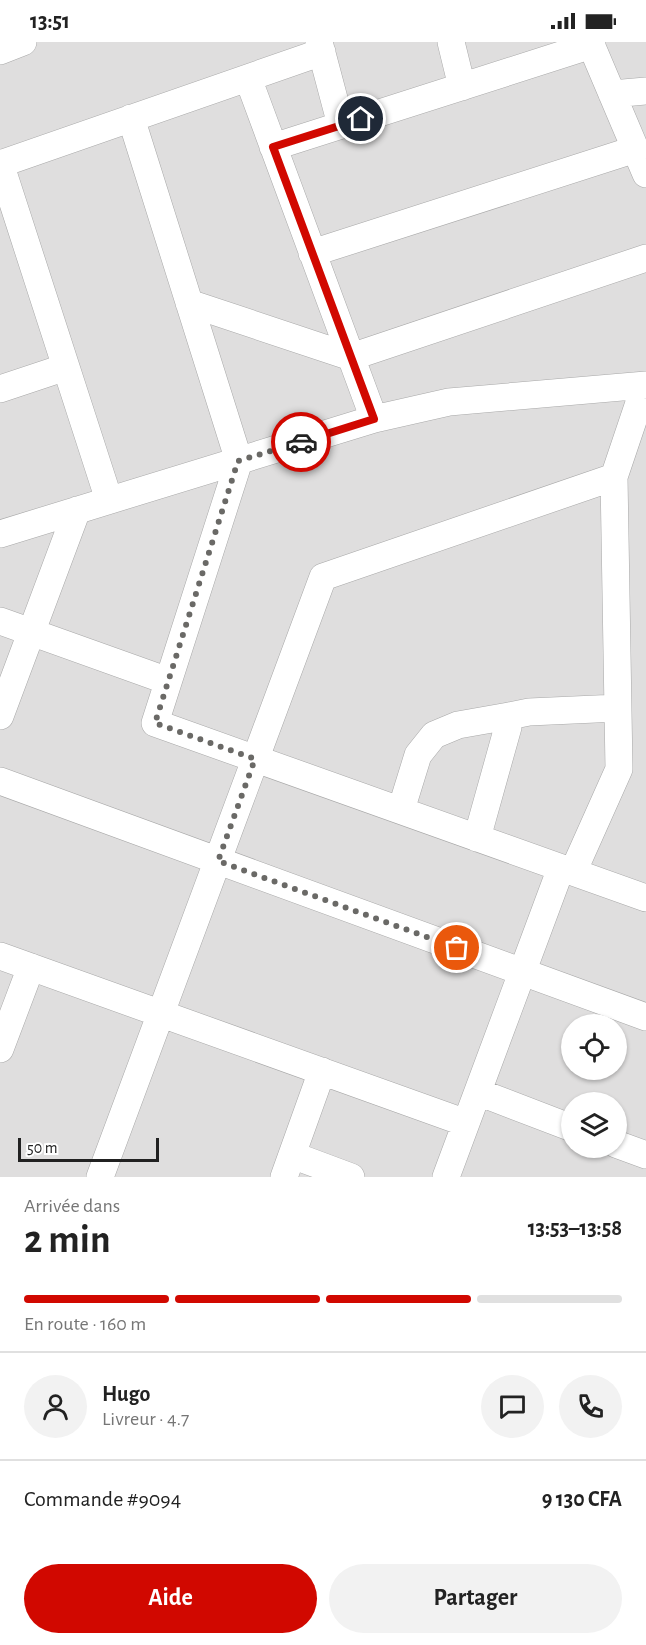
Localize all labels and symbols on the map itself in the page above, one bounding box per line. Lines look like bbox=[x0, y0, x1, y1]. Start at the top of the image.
pin bbox=[335, 93, 386, 144]
courier bbox=[271, 412, 331, 472]
pin bbox=[431, 922, 482, 973]
scale bar bbox=[18, 1135, 159, 1162]

